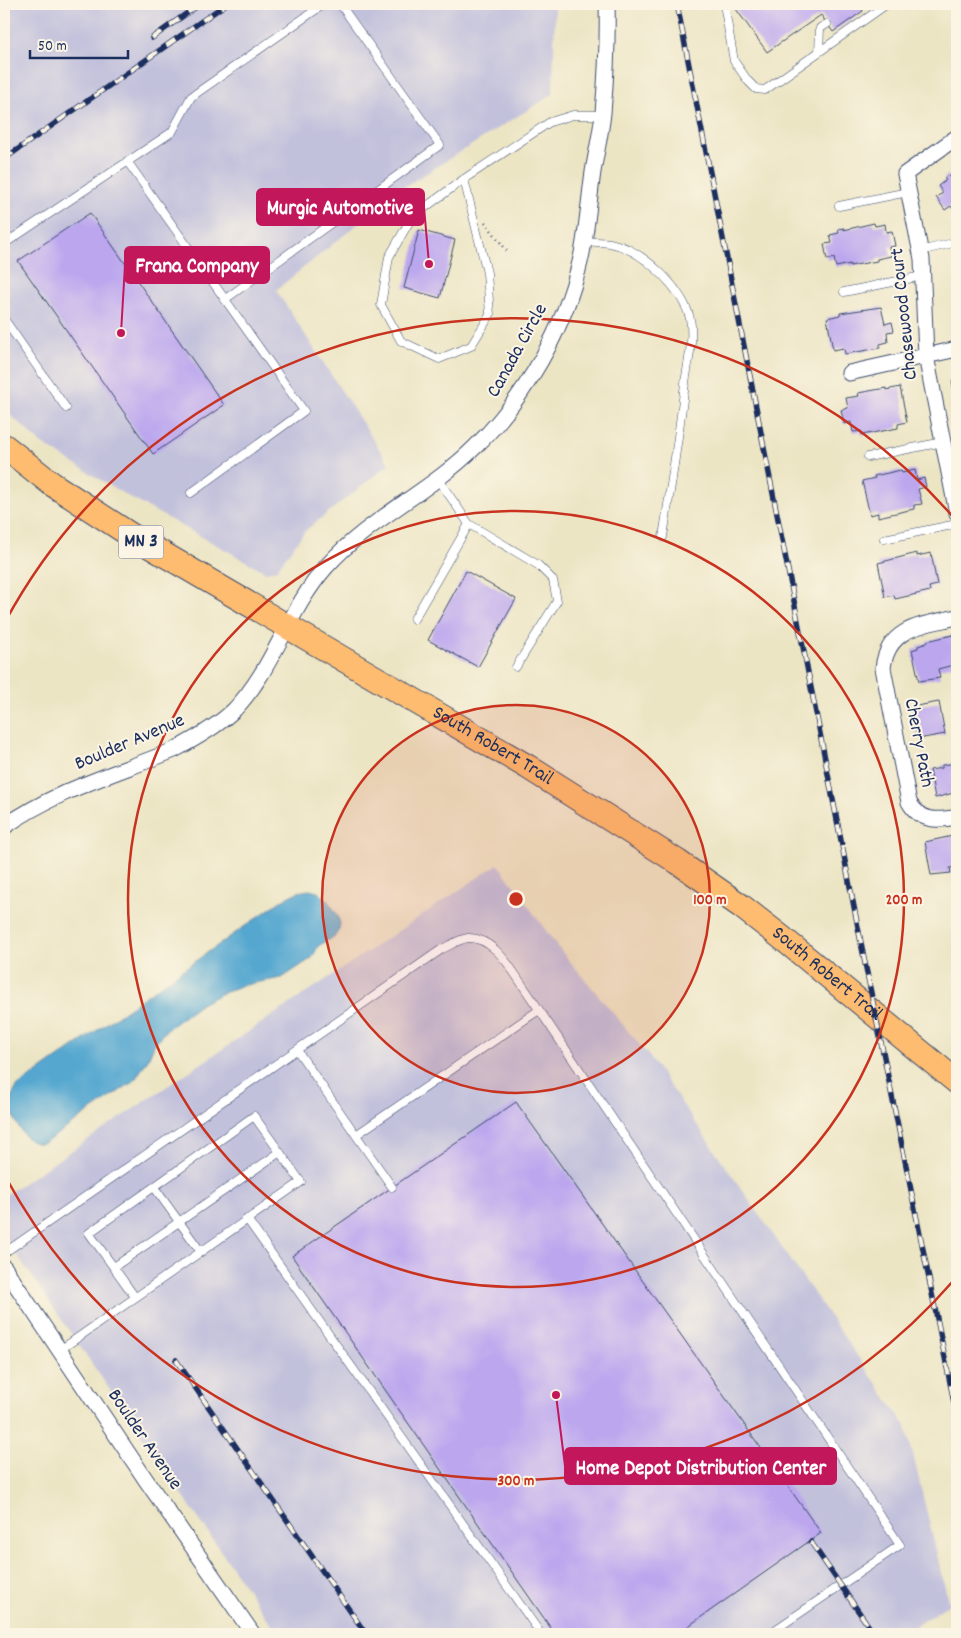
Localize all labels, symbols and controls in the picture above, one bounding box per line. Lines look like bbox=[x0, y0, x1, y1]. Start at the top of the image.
scale bar bbox=[30, 28, 128, 60]
text: 50 m bbox=[38, 36, 67, 58]
callout: Murgic Automotive bbox=[257, 189, 424, 225]
text: Murgic Automotive bbox=[267, 195, 413, 225]
callout: Frana Company bbox=[125, 247, 269, 283]
street label: Chasewood Court bbox=[884, 247, 926, 381]
text: Frana Company bbox=[135, 253, 260, 283]
street label: Canada Circle bbox=[481, 299, 555, 403]
road number: MN 3 bbox=[118, 526, 164, 558]
street label: Cherry Path bbox=[896, 696, 940, 790]
street label: South Robert Trail bbox=[427, 700, 559, 793]
street label: Boulder Avenue bbox=[71, 707, 189, 779]
centre of rings bbox=[507, 890, 525, 908]
text: 100 m bbox=[693, 890, 727, 912]
text: 200 m bbox=[886, 890, 922, 912]
street label: South Robert Trail bbox=[765, 920, 888, 1029]
street label: Boulder Avenue bbox=[100, 1384, 188, 1496]
callout: Home Depot Distribution Center bbox=[565, 1448, 836, 1484]
text: Home Depot Distribution Center bbox=[576, 1455, 828, 1485]
text: 300 m bbox=[498, 1471, 534, 1493]

